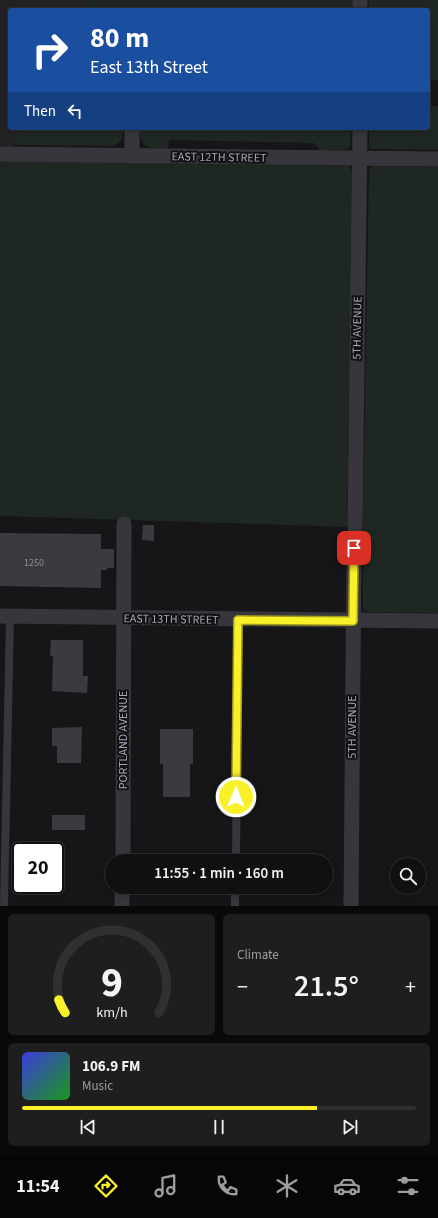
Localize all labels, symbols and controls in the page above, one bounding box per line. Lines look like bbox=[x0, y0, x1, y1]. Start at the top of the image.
text: 80 m bbox=[90, 18, 149, 58]
icon: right bbox=[24, 24, 76, 76]
text: East 13th Street bbox=[90, 55, 208, 80]
icon: left bbox=[64, 100, 86, 122]
text: Then bbox=[24, 101, 56, 122]
street label: EAST 12TH STREET bbox=[171, 148, 267, 167]
street label: 5TH AVENUE bbox=[348, 296, 367, 360]
pin bbox=[337, 531, 371, 565]
icon: arrive bbox=[343, 537, 365, 559]
house number: 1250 bbox=[24, 556, 44, 570]
street label: EAST 13TH STREET bbox=[123, 610, 219, 629]
street label: PORTLAND AVENUE bbox=[115, 691, 132, 789]
street label: 5TH AVENUE bbox=[344, 695, 361, 759]
position arrow bbox=[215, 776, 257, 818]
speed limit sign: 20 bbox=[12, 842, 64, 894]
map controls bbox=[390, 858, 426, 894]
button: search bbox=[390, 858, 426, 894]
text: 11:55 · 1 min · 160 m bbox=[154, 863, 284, 884]
text: Climate bbox=[237, 946, 279, 964]
text: 9 bbox=[101, 952, 122, 1012]
text: 21.5° bbox=[294, 965, 359, 1008]
text: − bbox=[237, 971, 248, 1003]
text: + bbox=[405, 971, 416, 1003]
text: km/h bbox=[96, 1001, 127, 1022]
text: 106.9 FM bbox=[82, 1056, 140, 1077]
text: Music bbox=[82, 1077, 113, 1095]
icon: previous bbox=[77, 1116, 99, 1138]
icon: pause bbox=[208, 1116, 230, 1138]
icon: next bbox=[339, 1116, 361, 1138]
icon: directions bbox=[92, 1172, 120, 1200]
icon: music bbox=[152, 1172, 180, 1200]
icon: phone bbox=[213, 1172, 241, 1200]
icon: climate bbox=[273, 1172, 301, 1200]
icon: car bbox=[333, 1172, 361, 1200]
icon: filters bbox=[394, 1172, 422, 1200]
text: 11:54 bbox=[16, 1174, 60, 1199]

